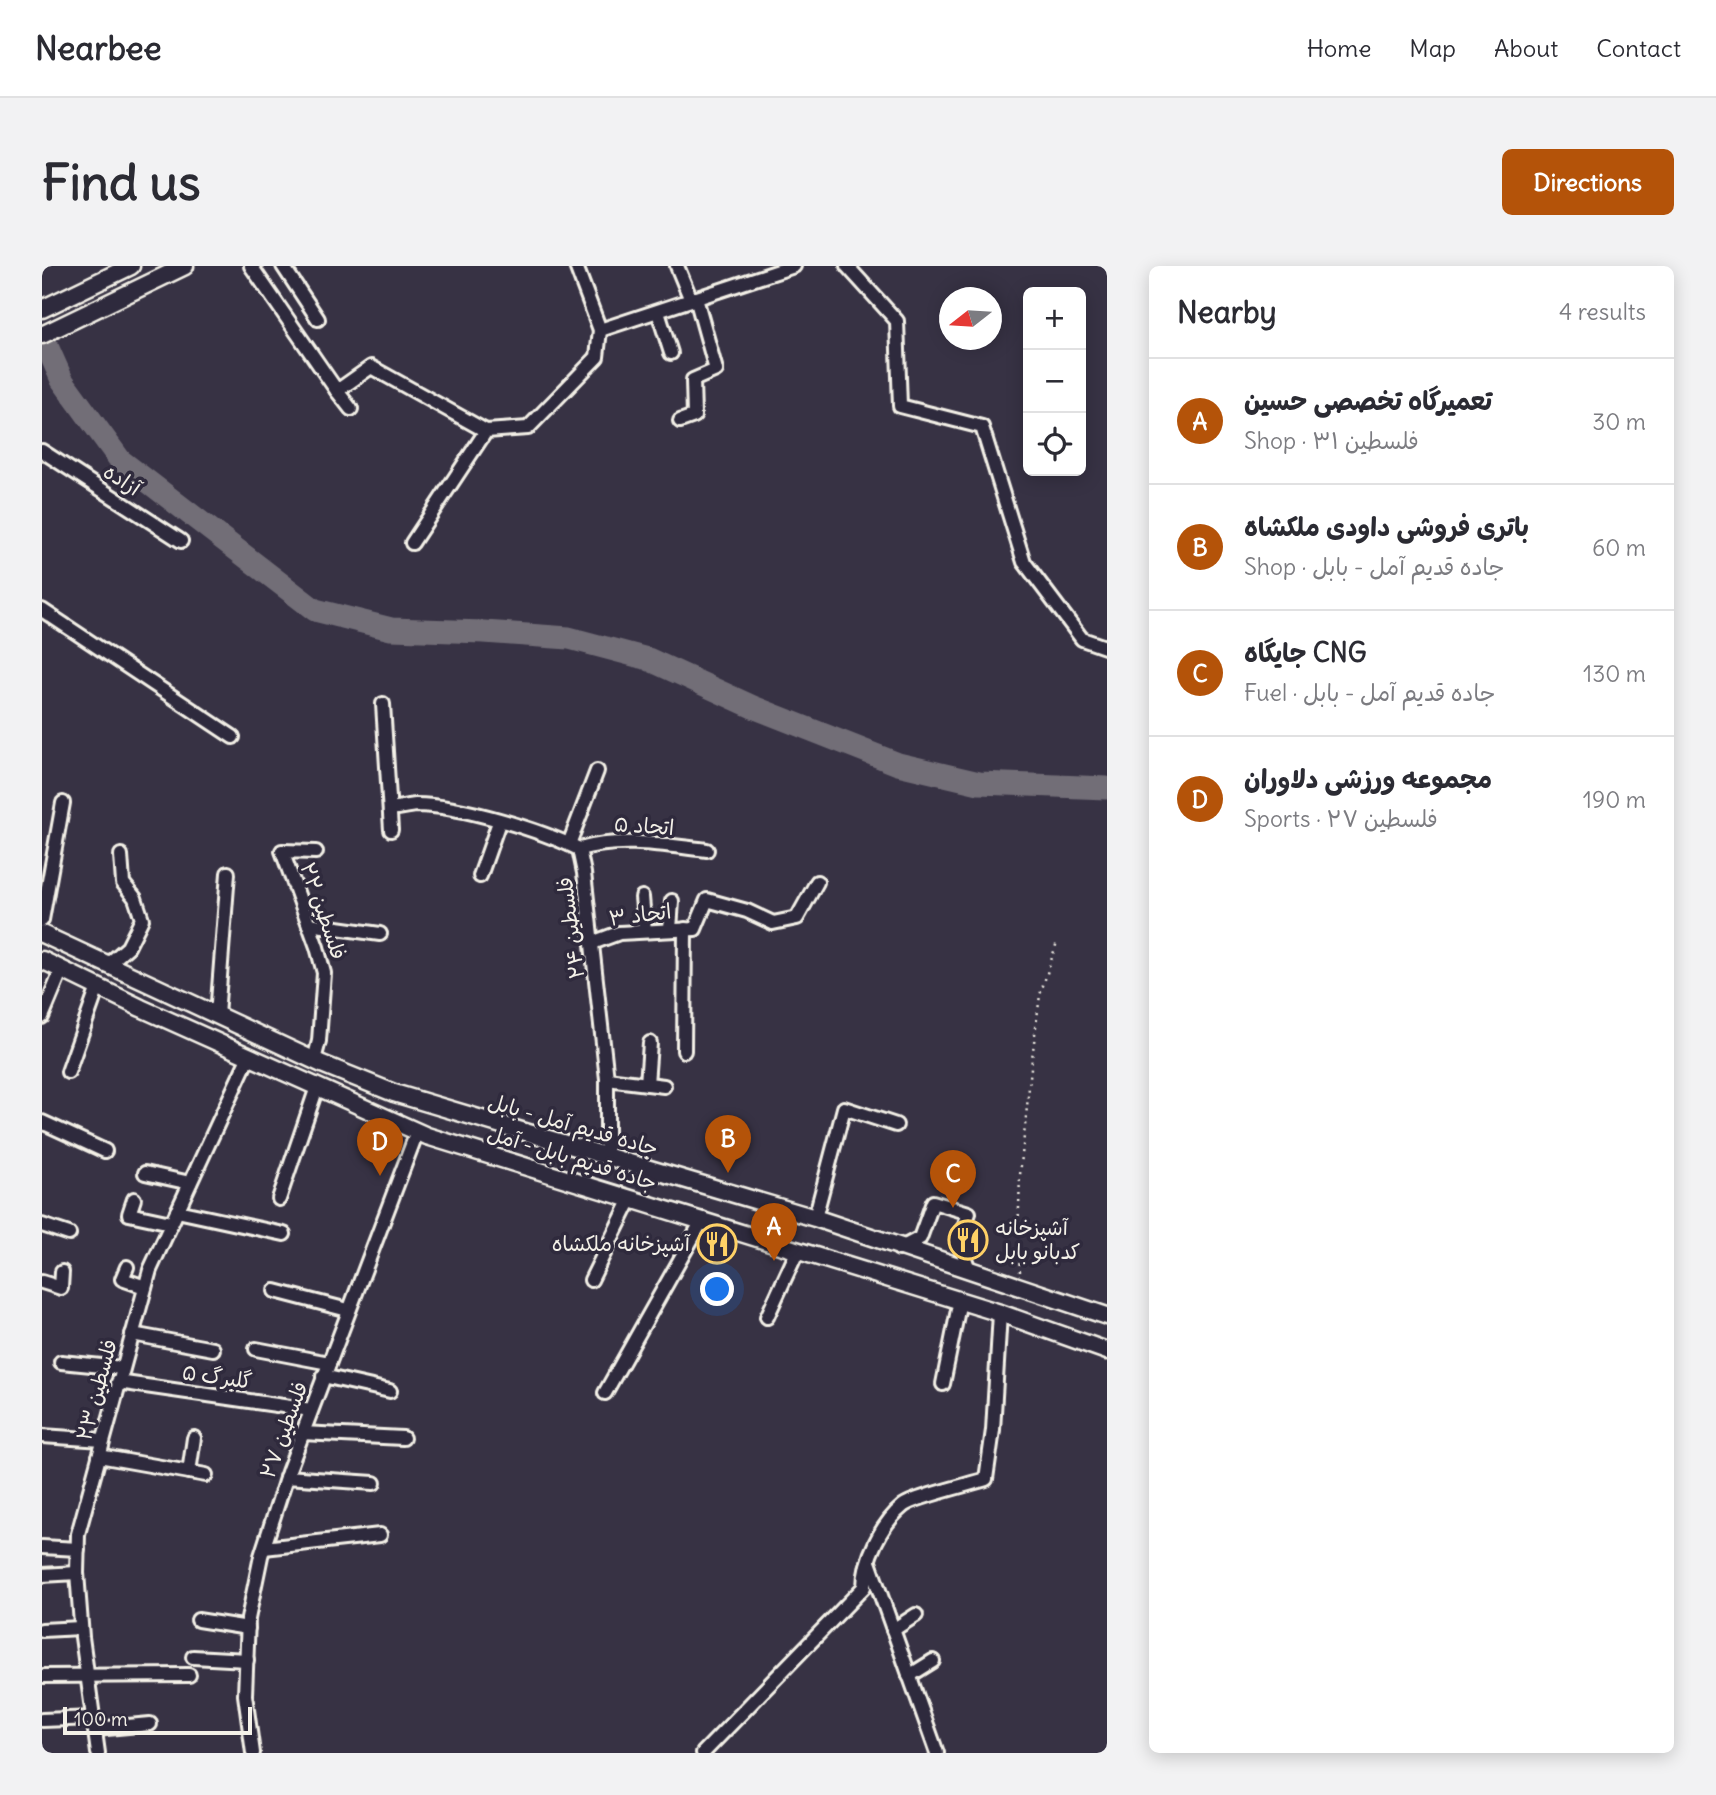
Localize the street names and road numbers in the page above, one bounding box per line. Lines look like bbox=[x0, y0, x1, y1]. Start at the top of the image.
street label: آزاده bbox=[99, 458, 147, 502]
street label: اتحاد ۵ bbox=[613, 810, 675, 841]
street label: فلسطین ۲۲ bbox=[294, 859, 353, 963]
street label: فلسطین ۲۴ bbox=[551, 876, 590, 981]
street label: اتحاد ۳ bbox=[607, 897, 673, 932]
street label: جاده قدیم آمل - بابل bbox=[484, 1087, 661, 1165]
street label: جاده قدیم بابل - آمل bbox=[483, 1119, 660, 1199]
street label: فلسطین ۲۳ bbox=[70, 1336, 123, 1444]
street label: گلبرگ ۵ bbox=[180, 1358, 254, 1395]
street label: فلسطین ۲۷ bbox=[253, 1378, 314, 1482]

